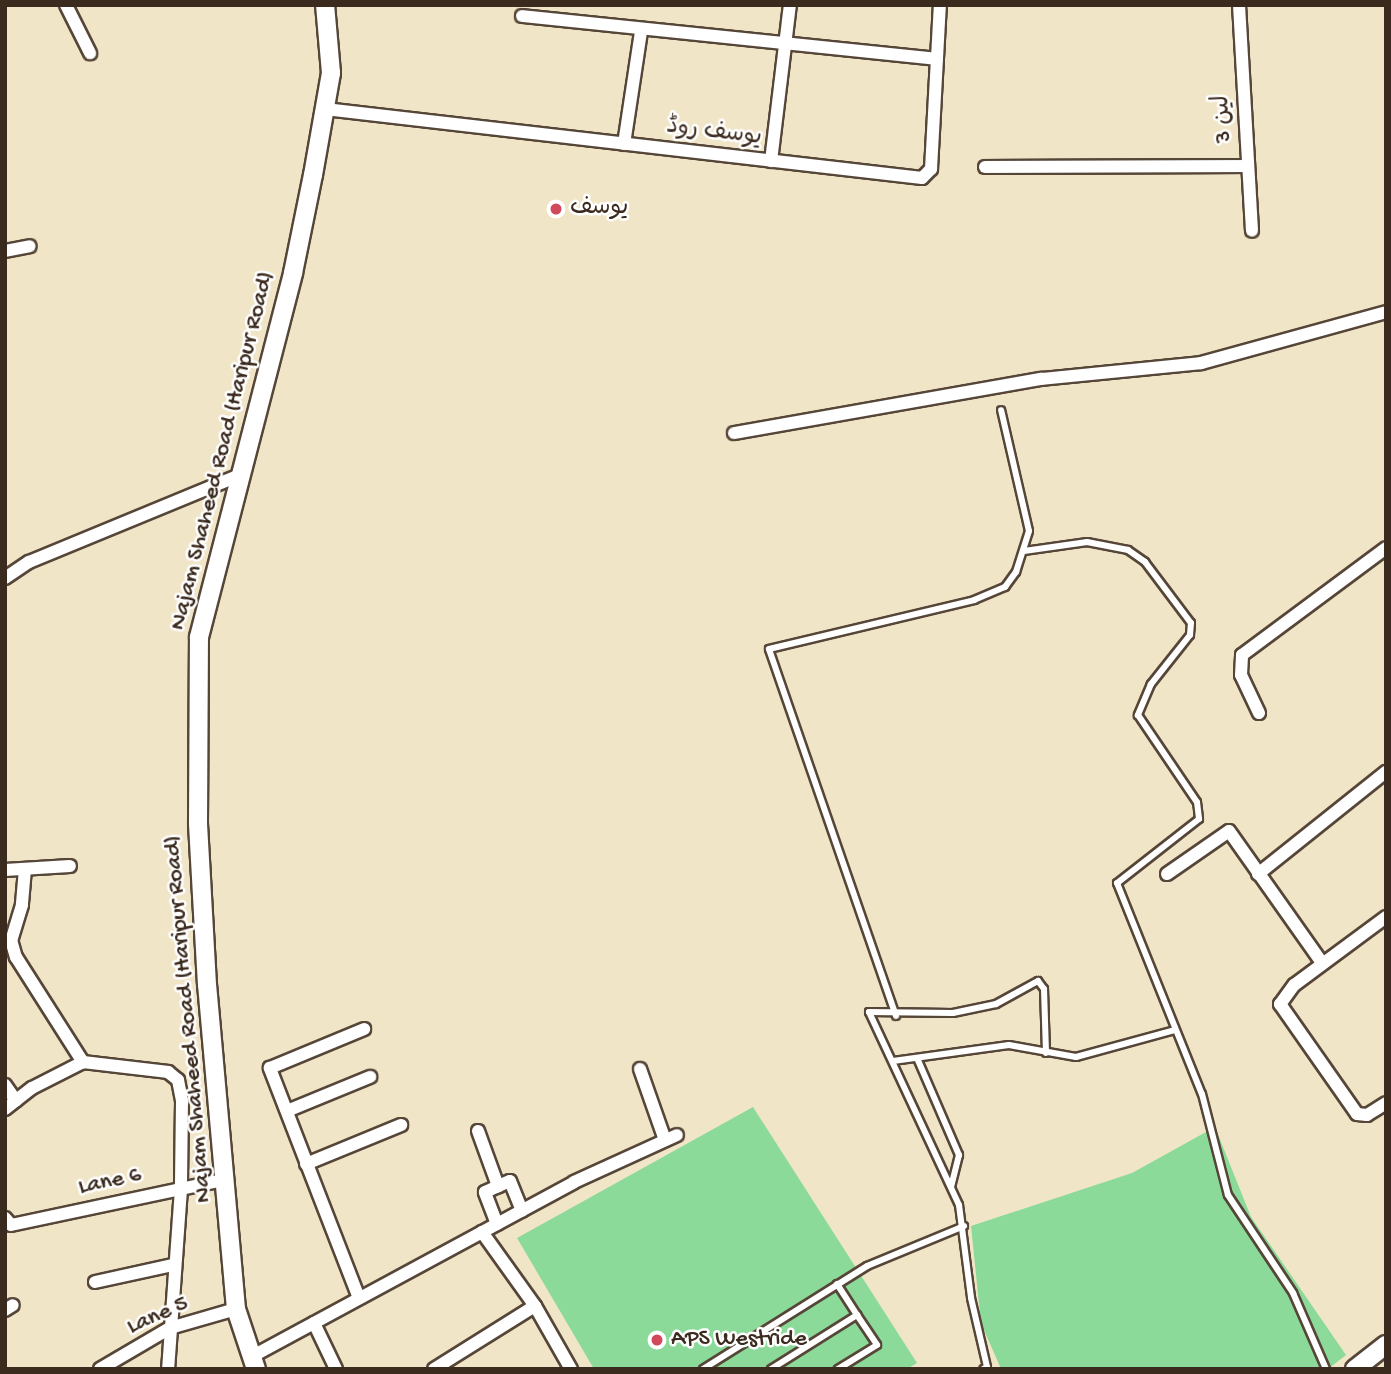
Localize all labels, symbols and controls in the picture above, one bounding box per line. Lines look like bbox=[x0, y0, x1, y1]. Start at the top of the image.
street label: لین 3 bbox=[1208, 94, 1240, 144]
street label: یوسف روڈ bbox=[665, 113, 763, 153]
place label: یوسف bbox=[570, 195, 628, 223]
marker: یوسف bbox=[548, 201, 564, 217]
street label: Najam Shaheed Road (Haripur Road) bbox=[164, 269, 282, 633]
street label: Najam Shaheed Road (Haripur Road) bbox=[159, 834, 219, 1204]
street label: Lane 6 bbox=[76, 1161, 144, 1203]
street label: Lane 5 bbox=[123, 1290, 193, 1342]
place label: APS Westride bbox=[671, 1326, 807, 1354]
marker: APS Westride bbox=[649, 1332, 665, 1348]

